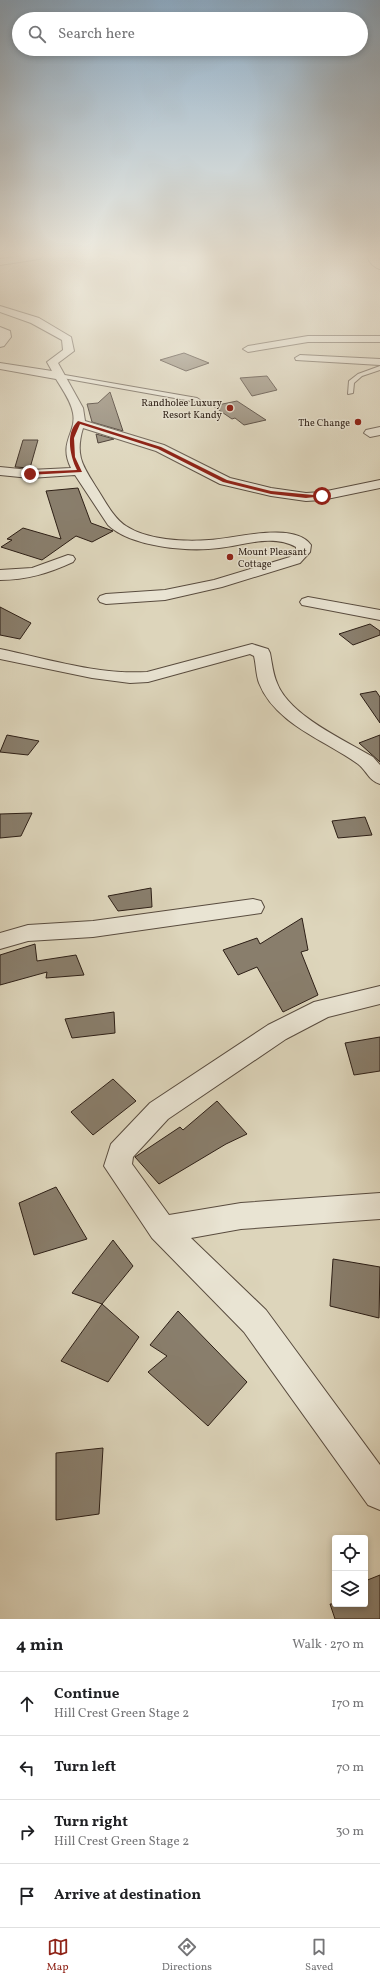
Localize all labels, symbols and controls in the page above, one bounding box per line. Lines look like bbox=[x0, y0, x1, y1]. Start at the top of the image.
search box bbox=[12, 12, 368, 56]
icon: search bbox=[26, 23, 48, 45]
text: Search here bbox=[58, 24, 135, 45]
place label: Randholee Luxury Resort Kandy bbox=[141, 396, 223, 422]
marker: Randholee Luxury Resort Kandy bbox=[225, 403, 235, 413]
place label: The Change bbox=[298, 416, 350, 430]
marker: The Change bbox=[353, 417, 363, 427]
route end bbox=[21, 465, 39, 483]
route start bbox=[313, 487, 331, 505]
place label: Mount Pleasant Cottage bbox=[238, 545, 307, 571]
marker: Mount Pleasant Cottage bbox=[225, 552, 235, 562]
map controls bbox=[332, 1535, 368, 1607]
button: locate bbox=[332, 1535, 368, 1571]
button: layers bbox=[332, 1571, 368, 1607]
text: 4 min bbox=[16, 1634, 63, 1657]
text: Walk · 270 m bbox=[292, 1636, 364, 1654]
text: Continue bbox=[54, 1684, 119, 1705]
icon: ahead bbox=[16, 1693, 38, 1715]
text: 170 m bbox=[331, 1695, 364, 1713]
text: Hill Crest Green Stage 2 bbox=[54, 1705, 189, 1723]
icon: left bbox=[16, 1757, 38, 1779]
text: Turn left bbox=[54, 1757, 116, 1778]
text: 70 m bbox=[336, 1759, 364, 1777]
text: Turn right bbox=[54, 1812, 128, 1833]
icon: right bbox=[16, 1821, 38, 1843]
text: 30 m bbox=[336, 1823, 364, 1841]
text: Hill Crest Green Stage 2 bbox=[54, 1833, 189, 1851]
icon: arrive bbox=[16, 1885, 38, 1907]
text: Arrive at destination bbox=[54, 1885, 201, 1906]
tab: Map bbox=[47, 1936, 69, 1975]
tab: Directions bbox=[162, 1936, 212, 1975]
tab: Saved bbox=[305, 1936, 333, 1975]

